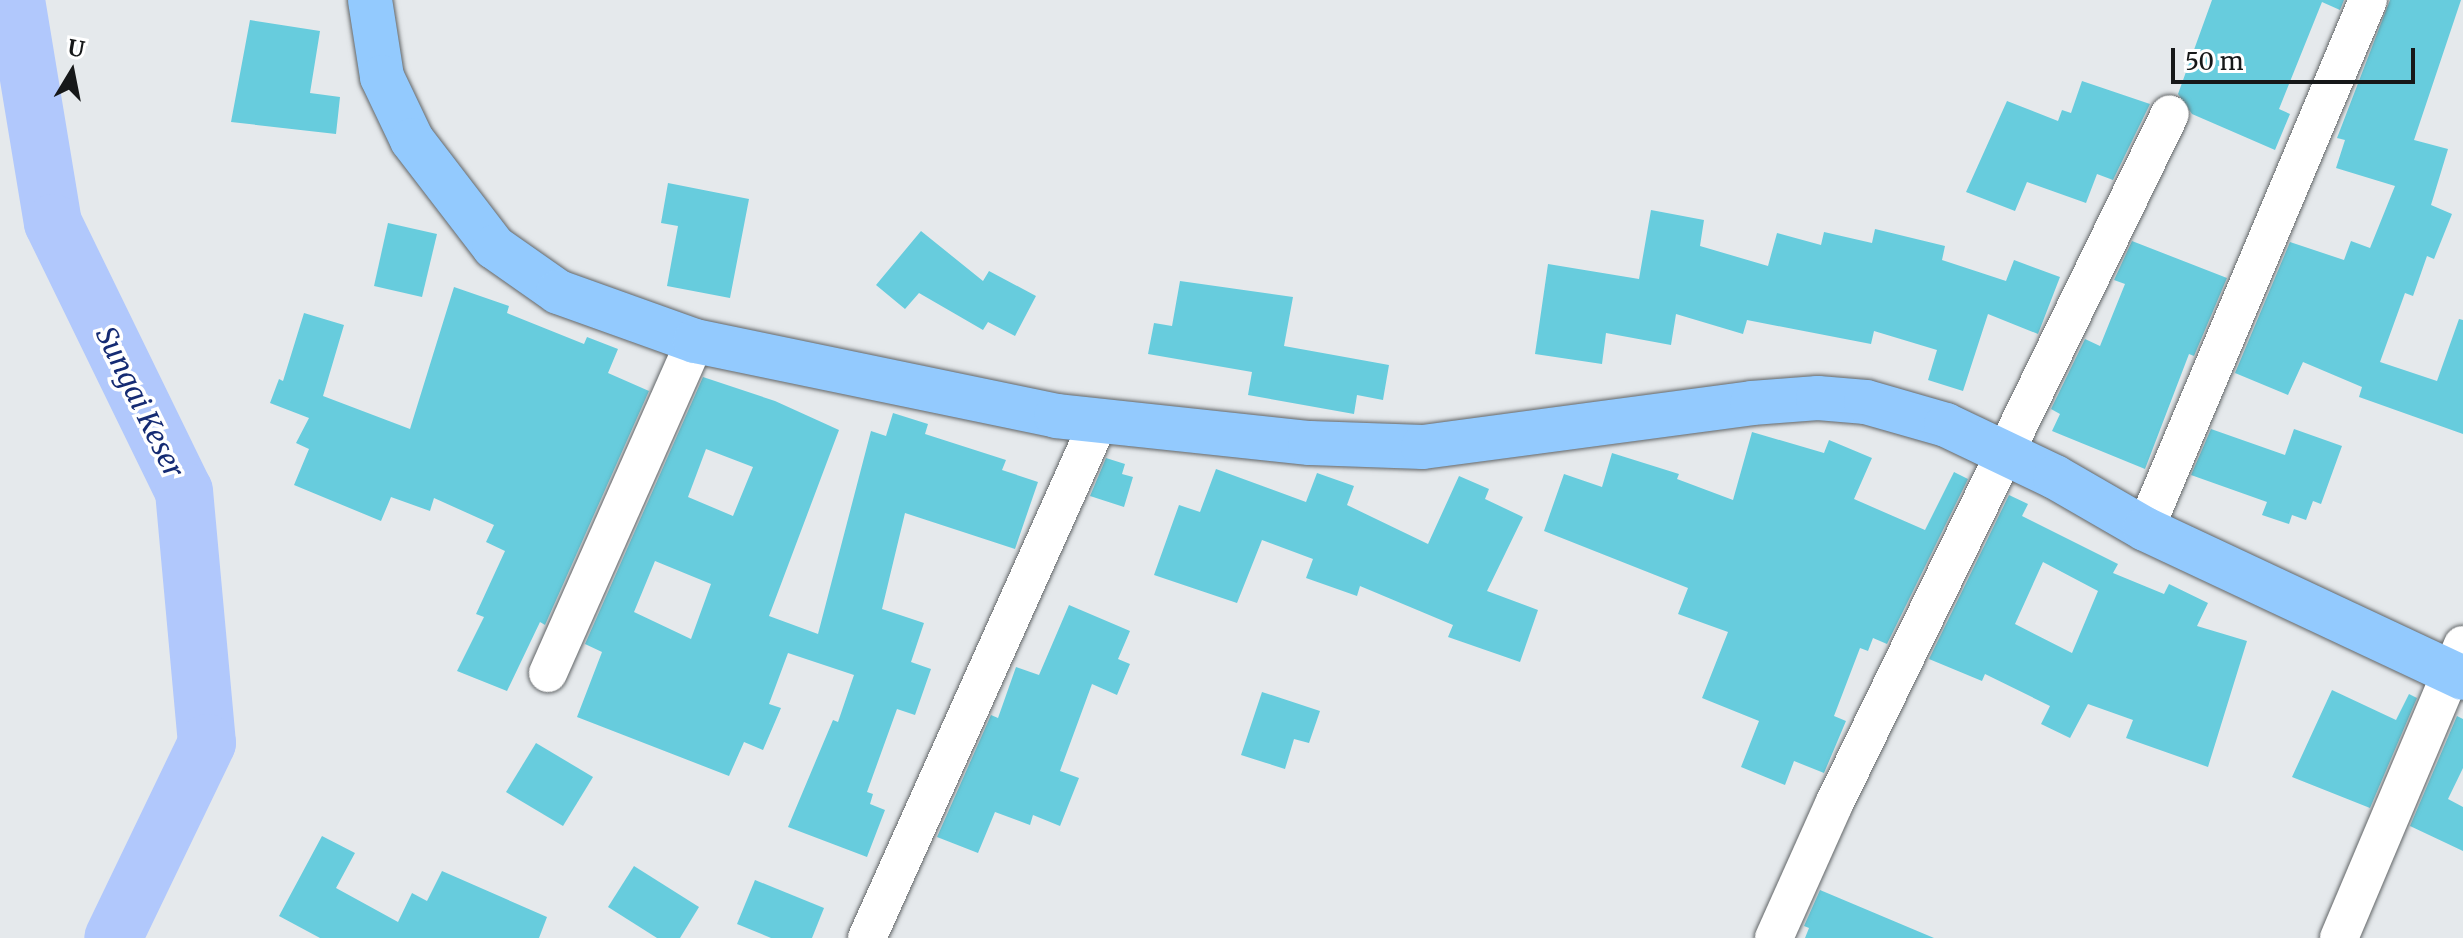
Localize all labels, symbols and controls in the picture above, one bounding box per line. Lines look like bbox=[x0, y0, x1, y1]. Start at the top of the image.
north arrow bbox=[32, 32, 112, 112]
scale bar bbox=[2175, 32, 2419, 82]
text: U bbox=[66, 33, 87, 64]
text: 50 m bbox=[2185, 46, 2244, 77]
water label: Sungai Keser bbox=[89, 321, 191, 483]

